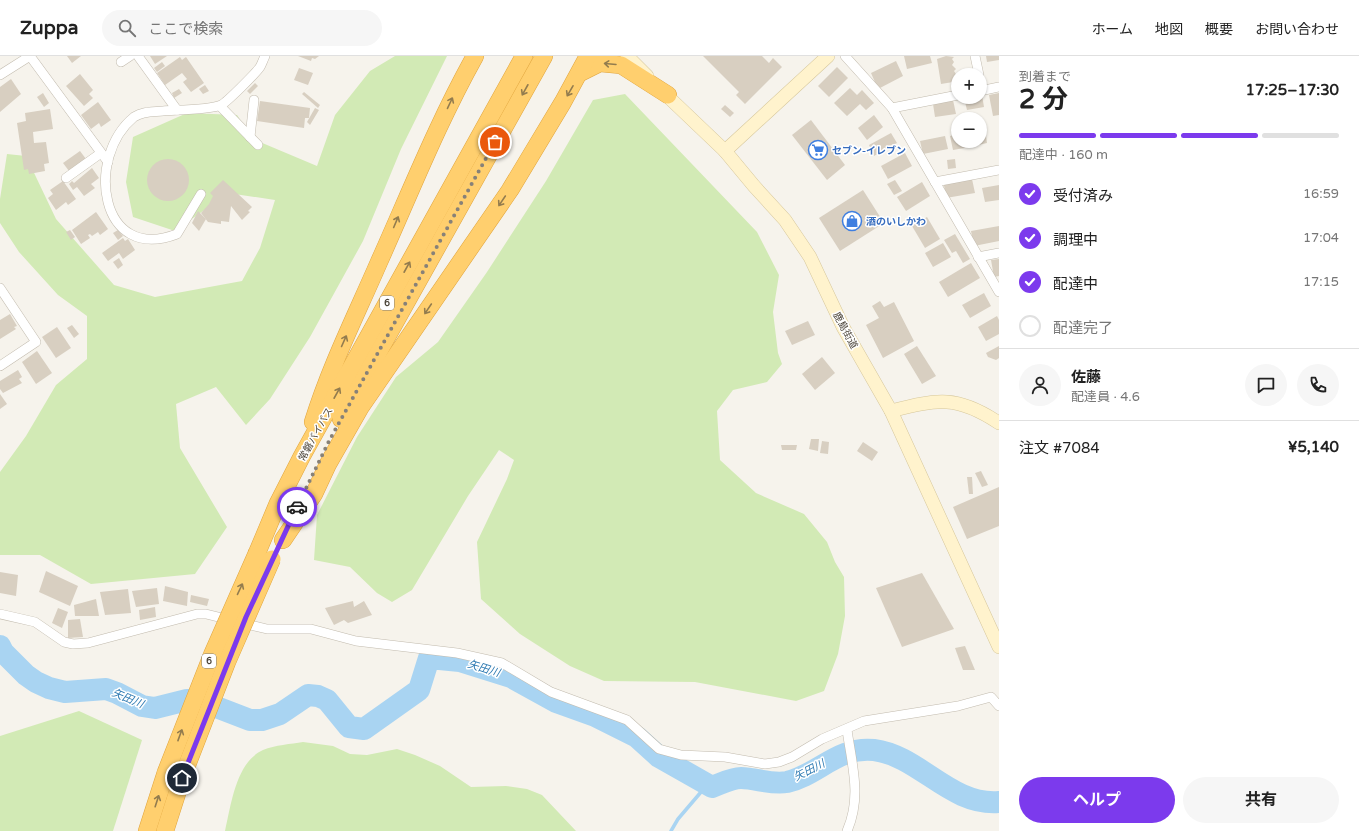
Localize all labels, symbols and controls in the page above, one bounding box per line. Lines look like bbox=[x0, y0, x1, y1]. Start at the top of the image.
search box bbox=[102, 10, 382, 46]
text: Zuppa bbox=[20, 17, 78, 39]
icon: search bbox=[116, 17, 138, 39]
text: ここで検索 bbox=[148, 20, 223, 38]
text: ホーム bbox=[1091, 21, 1133, 38]
text: 地図 bbox=[1155, 21, 1183, 38]
text: 概要 bbox=[1205, 21, 1233, 38]
text: お問い合わせ bbox=[1255, 21, 1339, 38]
one-way arrow bbox=[604, 60, 617, 68]
map controls bbox=[951, 68, 987, 148]
button: + bbox=[951, 68, 987, 104]
text: 到着まで bbox=[1019, 69, 1071, 85]
text: 17:25–17:30 bbox=[1246, 81, 1339, 99]
one-way arrow bbox=[520, 84, 528, 96]
text: 2 分 bbox=[1019, 84, 1068, 115]
one-way arrow bbox=[565, 85, 573, 97]
one-way arrow bbox=[447, 98, 454, 110]
button: − bbox=[951, 112, 987, 148]
pin bbox=[478, 125, 512, 159]
icon: bag bbox=[484, 131, 506, 153]
supermarket icon: セブン-イレブン bbox=[807, 139, 829, 161]
place label: セブン-イレブン bbox=[832, 145, 906, 157]
text: 配達中 · 160 m bbox=[1019, 147, 1108, 163]
icon: check bbox=[1019, 183, 1041, 205]
text: 16:59 bbox=[1303, 186, 1339, 202]
text: 受付済み bbox=[1053, 187, 1113, 205]
one-way arrow bbox=[498, 196, 506, 207]
shop icon: 酒のいしかわ bbox=[841, 210, 863, 232]
one-way arrow bbox=[393, 216, 401, 228]
place label: 酒のいしかわ bbox=[866, 216, 926, 228]
icon: check bbox=[1019, 227, 1041, 249]
text: 17:04 bbox=[1303, 230, 1339, 246]
text: 調理中 bbox=[1053, 231, 1098, 249]
one-way arrow bbox=[403, 261, 411, 273]
icon: check bbox=[1019, 271, 1041, 293]
text: 17:15 bbox=[1303, 274, 1339, 290]
text: 配達中 bbox=[1053, 275, 1098, 293]
road number: 6 bbox=[380, 296, 394, 310]
one-way arrow bbox=[424, 303, 432, 314]
street label: 鹿島街道 bbox=[830, 310, 860, 351]
text: 配達完了 bbox=[1053, 319, 1113, 337]
one-way arrow bbox=[341, 335, 348, 347]
button: person bbox=[1019, 364, 1061, 406]
button: chat bbox=[1245, 364, 1287, 406]
button: phone bbox=[1297, 364, 1339, 406]
text: 佐藤 bbox=[1071, 368, 1101, 386]
one-way arrow bbox=[334, 387, 342, 399]
text: 配達員 · 4.6 bbox=[1071, 389, 1140, 405]
street label: 常磐バイパス bbox=[296, 405, 336, 464]
text: ¥5,140 bbox=[1288, 438, 1339, 456]
text: 注文 #7084 bbox=[1019, 439, 1100, 457]
courier bbox=[277, 487, 317, 527]
icon: car bbox=[286, 496, 308, 518]
one-way arrow bbox=[237, 584, 244, 596]
road number: 6 bbox=[202, 654, 216, 668]
water label: 矢田川 bbox=[466, 657, 502, 680]
water label: 矢田川 bbox=[110, 686, 146, 711]
one-way arrow bbox=[176, 730, 184, 742]
water label: 矢田川 bbox=[792, 757, 828, 784]
pin bbox=[165, 761, 199, 795]
icon: home bbox=[171, 767, 193, 789]
button: ヘルプ bbox=[1019, 777, 1175, 823]
button: 共有 bbox=[1183, 777, 1339, 823]
one-way arrow bbox=[153, 796, 161, 808]

